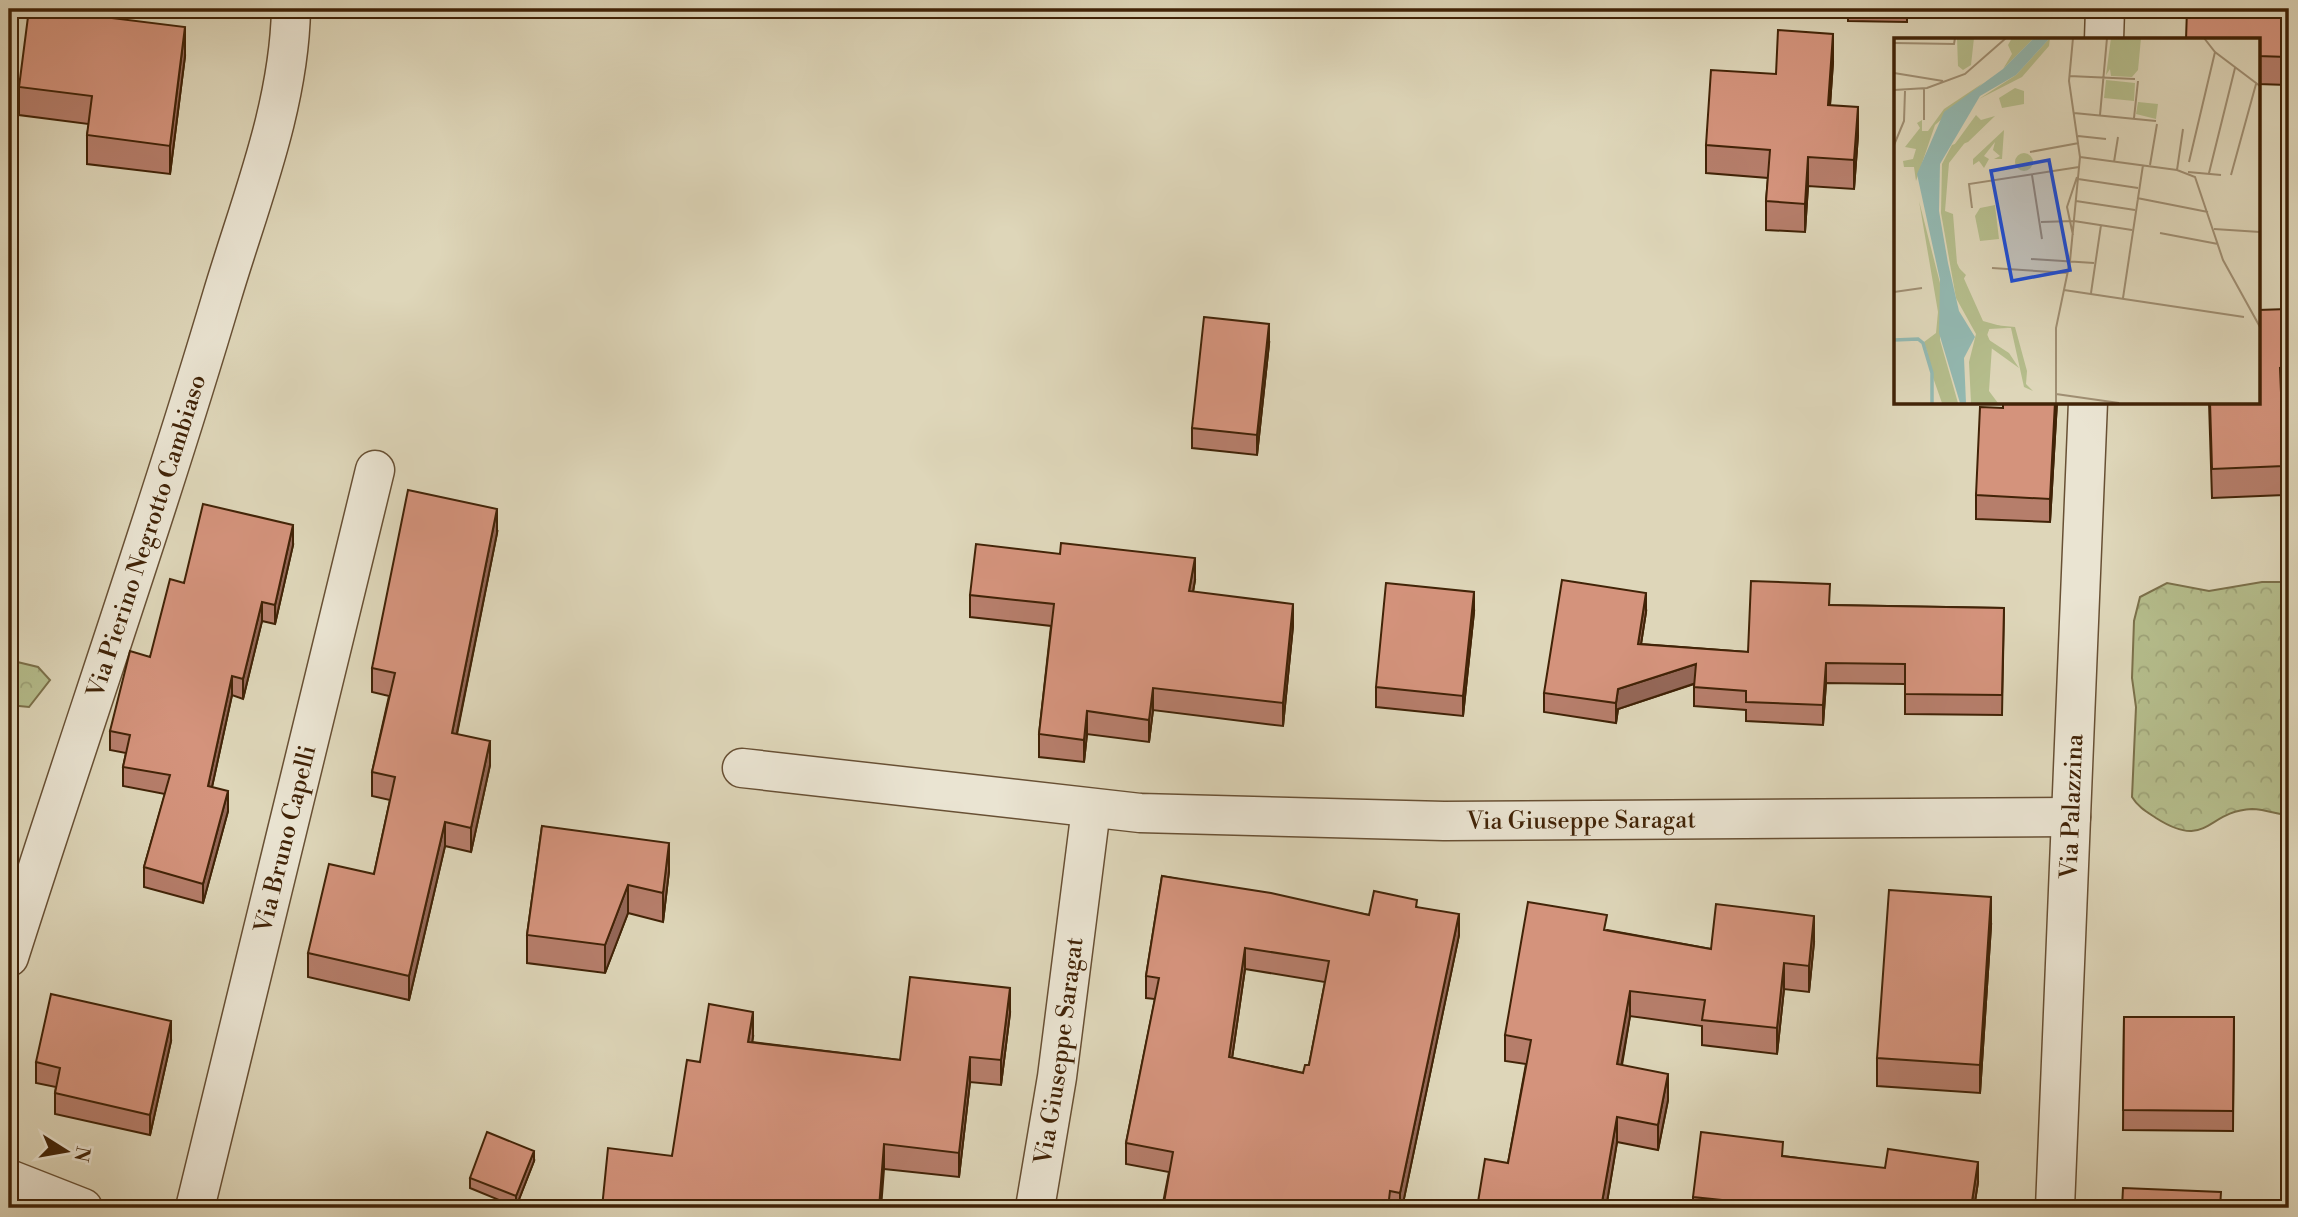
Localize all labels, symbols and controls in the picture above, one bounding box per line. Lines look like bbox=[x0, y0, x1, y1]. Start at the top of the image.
inset map bbox=[1894, 38, 2260, 404]
street label: Via Pierino Negrotto Cambiaso bbox=[81, 371, 213, 702]
street label: Via Palazzina bbox=[2054, 733, 2090, 880]
street label: Via Bruno Capelli bbox=[248, 742, 323, 937]
street label: Via Giuseppe Saragat bbox=[1466, 805, 1696, 837]
street label: Via Giuseppe Saragat bbox=[1028, 935, 1091, 1168]
north arrow bbox=[32, 1116, 102, 1186]
text: N bbox=[68, 1144, 95, 1164]

